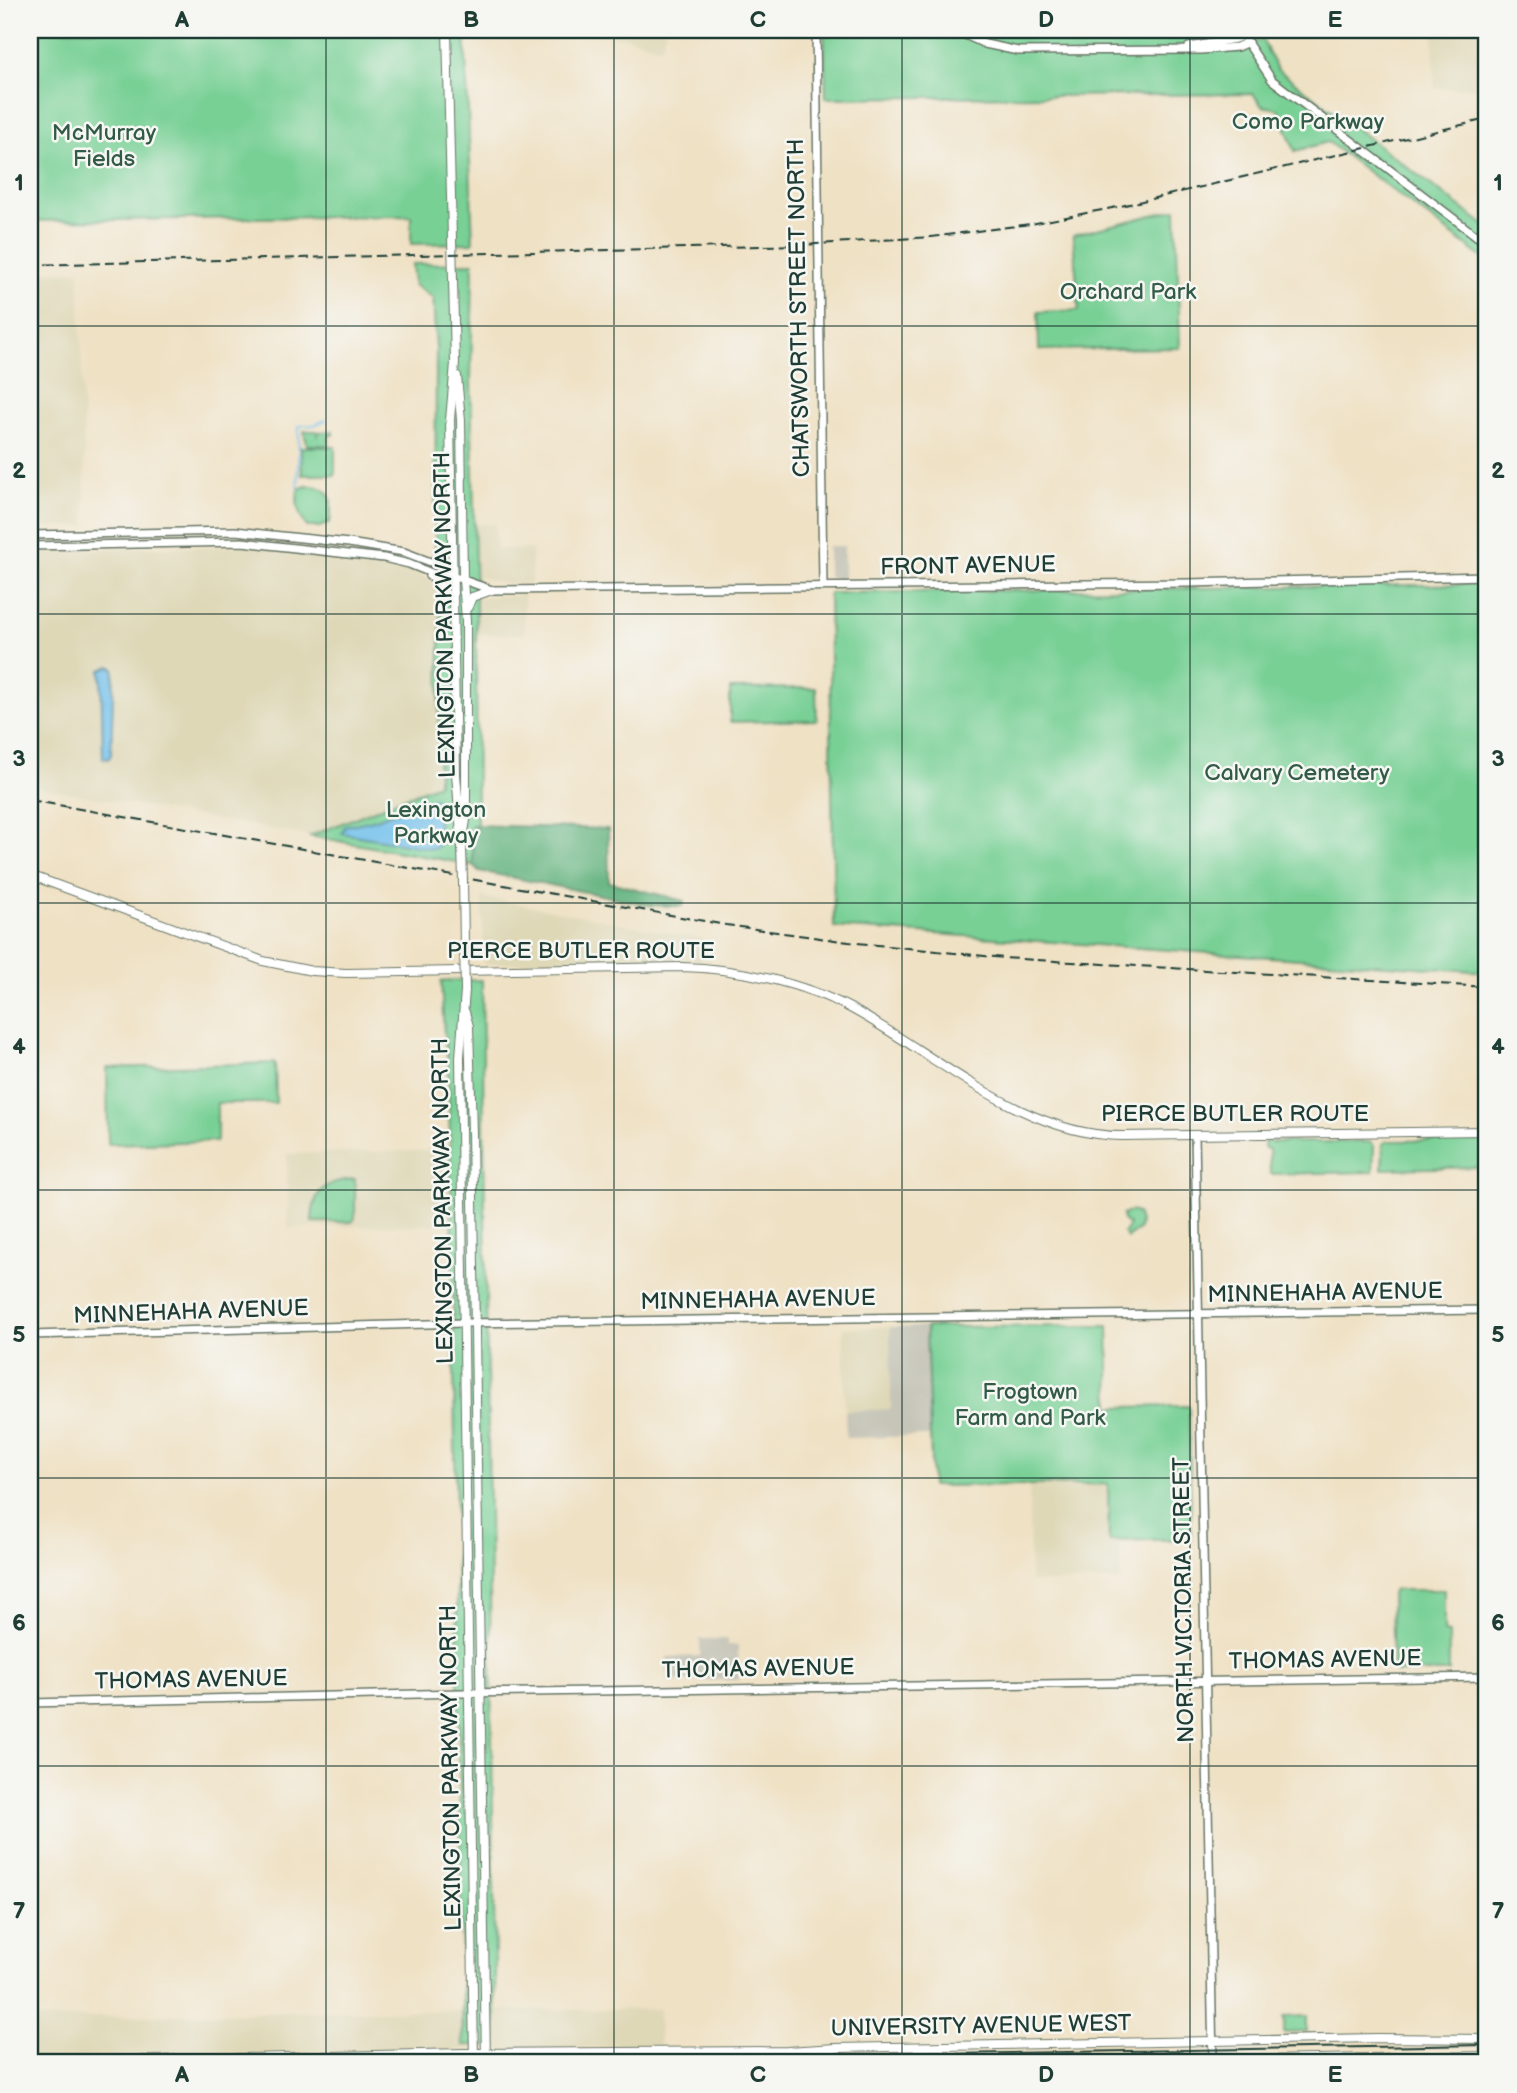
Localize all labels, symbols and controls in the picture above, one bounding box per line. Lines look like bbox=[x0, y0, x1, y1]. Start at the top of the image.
text: A bbox=[174, 6, 190, 34]
text: B bbox=[463, 6, 479, 34]
text: C bbox=[750, 6, 766, 34]
text: D bbox=[1038, 6, 1054, 34]
text: E bbox=[1328, 6, 1343, 34]
park label: Como Parkway bbox=[1232, 108, 1385, 136]
park label: McMurray Fields bbox=[52, 119, 157, 173]
street label: CHATSWORTH STREET NORTH bbox=[782, 138, 816, 478]
text: 1 bbox=[14, 169, 24, 197]
text: 1 bbox=[1493, 169, 1503, 197]
park label: Orchard Park bbox=[1060, 278, 1197, 306]
street label: LEXINGTON PARKWAY NORTH bbox=[428, 452, 462, 778]
text: 2 bbox=[12, 457, 26, 485]
text: 2 bbox=[1491, 457, 1505, 485]
street label: FRONT AVENUE bbox=[880, 550, 1056, 582]
text: 3 bbox=[12, 745, 26, 773]
text: 3 bbox=[1491, 745, 1505, 773]
park label: Calvary Cemetery bbox=[1204, 759, 1390, 787]
park label: Lexington Parkway bbox=[386, 796, 486, 850]
street label: PIERCE BUTLER ROUTE bbox=[447, 937, 715, 965]
text: 4 bbox=[12, 1033, 26, 1061]
text: 4 bbox=[1491, 1033, 1505, 1061]
street label: LEXINGTON PARKWAY NORTH bbox=[426, 1038, 460, 1364]
street label: PIERCE BUTLER ROUTE bbox=[1101, 1100, 1369, 1128]
street label: MINNEHAHA AVENUE bbox=[1207, 1277, 1443, 1309]
street label: MINNEHAHA AVENUE bbox=[640, 1284, 876, 1316]
street label: MINNEHAHA AVENUE bbox=[73, 1294, 309, 1330]
text: 5 bbox=[12, 1321, 26, 1349]
text: 5 bbox=[1491, 1321, 1505, 1349]
park label: Frogtown Farm and Park bbox=[954, 1378, 1106, 1432]
street label: NORTH VICTORIA STREET bbox=[1168, 1457, 1200, 1743]
street label: LEXINGTON PARKWAY NORTH bbox=[434, 1605, 468, 1931]
text: 6 bbox=[12, 1609, 26, 1637]
text: 6 bbox=[1491, 1609, 1505, 1637]
street label: THOMAS AVENUE bbox=[1228, 1644, 1422, 1676]
street label: THOMAS AVENUE bbox=[661, 1653, 855, 1685]
street label: THOMAS AVENUE bbox=[94, 1664, 288, 1696]
text: 7 bbox=[13, 1897, 26, 1925]
text: 7 bbox=[1492, 1897, 1505, 1925]
street label: UNIVERSITY AVENUE WEST bbox=[830, 2009, 1132, 2043]
text: A bbox=[174, 2061, 190, 2089]
text: B bbox=[463, 2061, 479, 2089]
text: C bbox=[750, 2061, 766, 2089]
text: D bbox=[1038, 2061, 1054, 2089]
text: E bbox=[1328, 2061, 1343, 2089]

